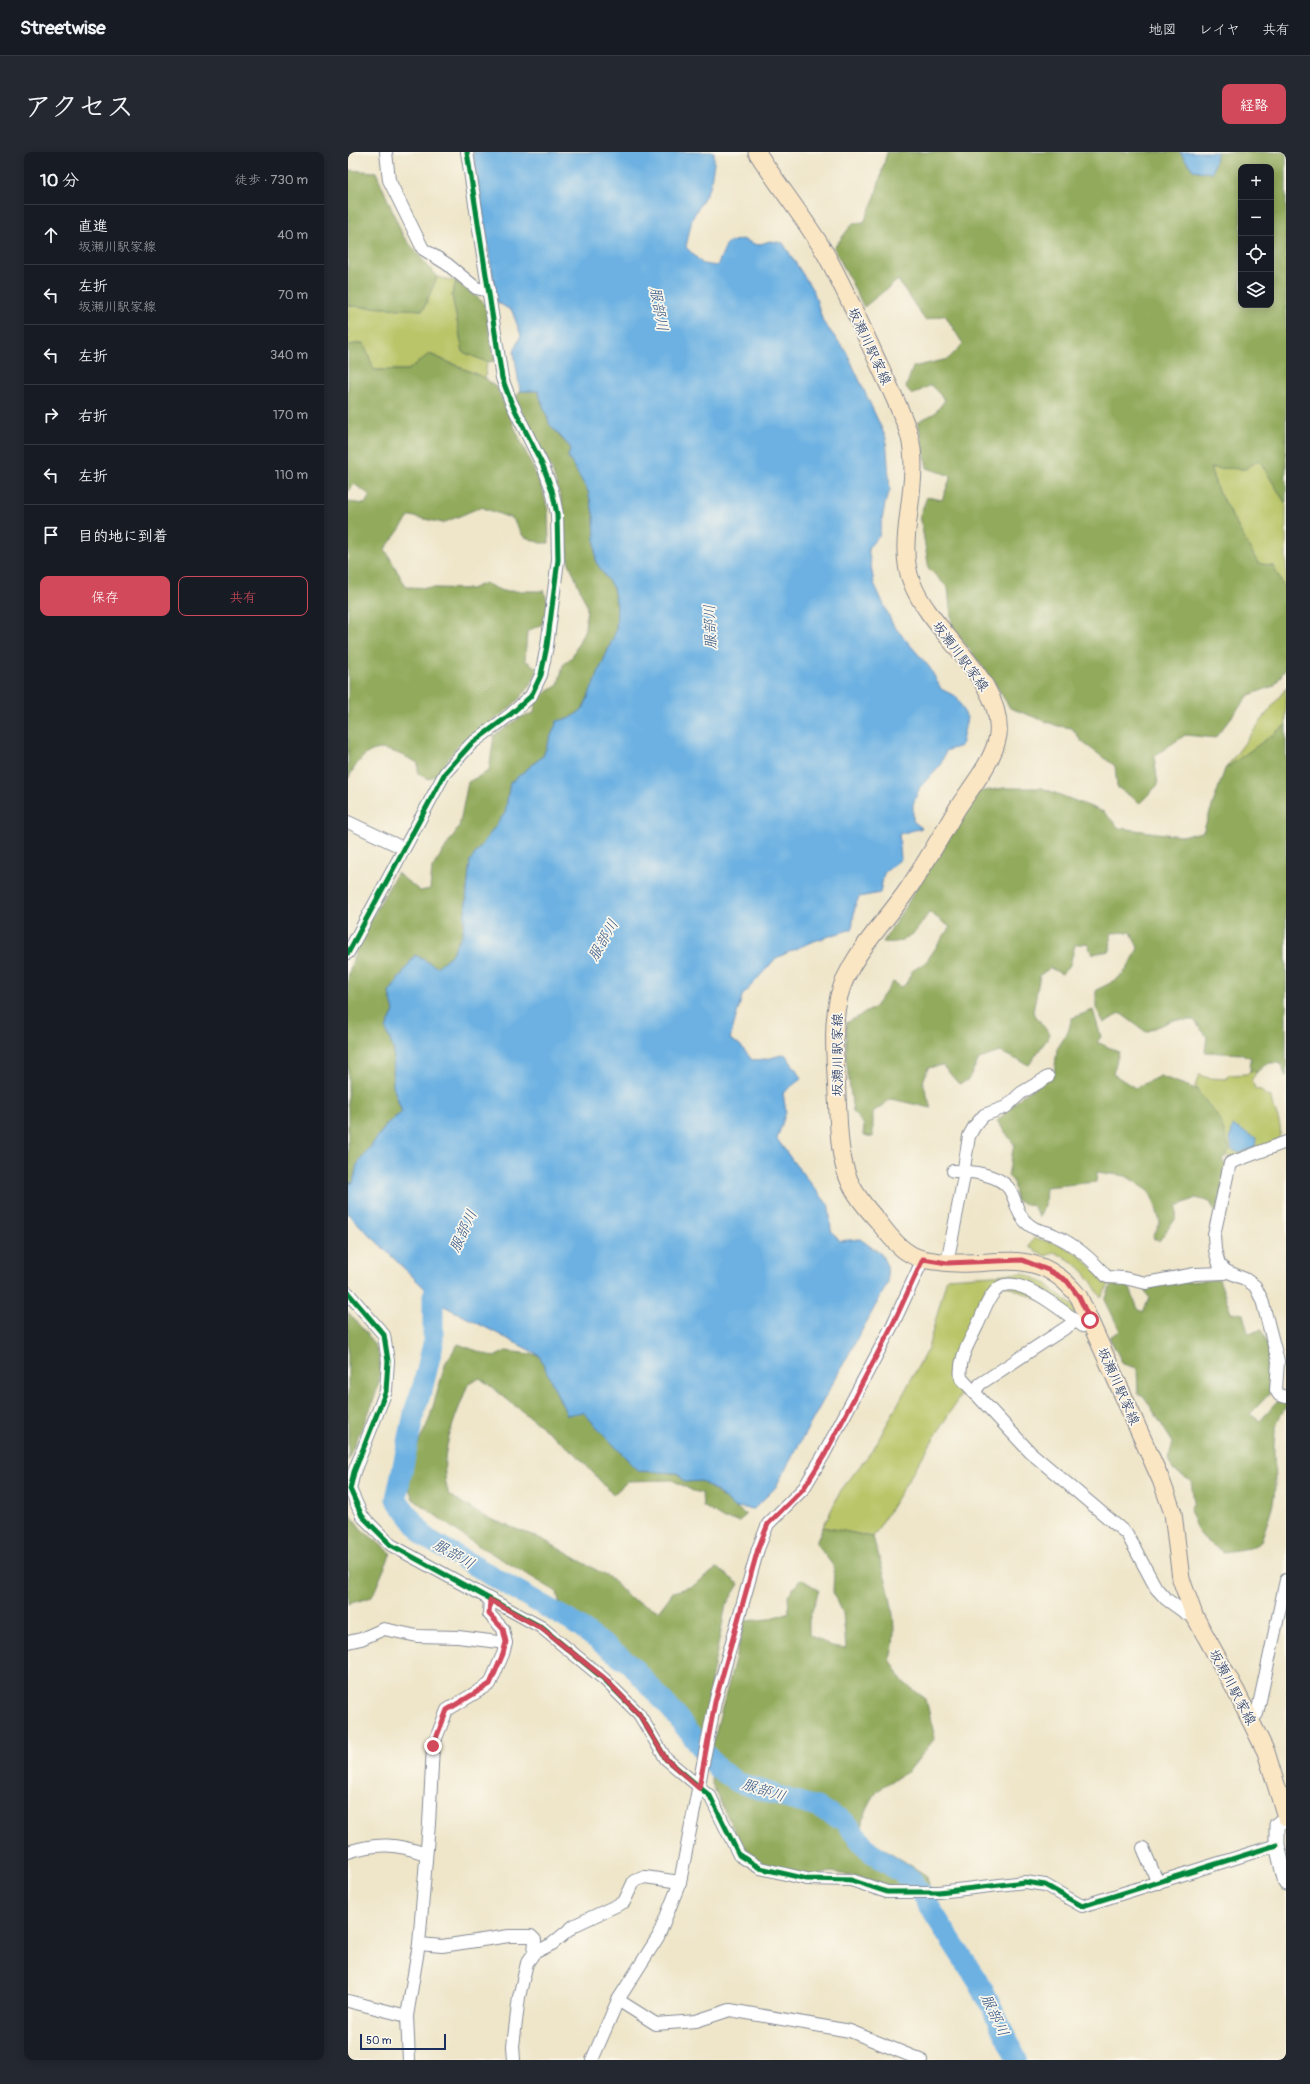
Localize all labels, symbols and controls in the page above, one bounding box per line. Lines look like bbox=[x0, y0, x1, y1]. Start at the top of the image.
text: Streetwise bbox=[20, 16, 106, 40]
text: 地図 bbox=[1149, 21, 1177, 38]
text: レイヤ bbox=[1199, 21, 1240, 38]
text: 共有 bbox=[1262, 21, 1290, 38]
button: 経路 bbox=[1222, 84, 1286, 124]
text: アクセス bbox=[24, 90, 134, 125]
map controls bbox=[1238, 164, 1274, 308]
button: + bbox=[1238, 164, 1274, 200]
text: 10 分 bbox=[40, 170, 79, 191]
text: 徒歩 · 730 m bbox=[235, 172, 308, 188]
button: − bbox=[1238, 200, 1274, 236]
text: 直進 bbox=[78, 217, 108, 236]
icon: ahead bbox=[40, 224, 62, 246]
text: 40 m bbox=[277, 227, 308, 243]
button: locate bbox=[1238, 236, 1274, 272]
text: 坂瀬川駅家線 bbox=[78, 239, 156, 255]
button: layers bbox=[1238, 272, 1274, 308]
text: 左折 bbox=[78, 277, 108, 296]
icon: left bbox=[40, 284, 62, 306]
water label: 服部川 bbox=[645, 285, 672, 333]
text: 70 m bbox=[278, 287, 308, 303]
text: 坂瀬川駅家線 bbox=[78, 299, 156, 315]
street label: 坂瀬川駅家線 bbox=[844, 305, 895, 388]
icon: left bbox=[40, 344, 62, 366]
text: 左折 bbox=[78, 347, 108, 366]
text: 340 m bbox=[270, 347, 308, 363]
icon: right bbox=[40, 404, 62, 426]
text: 右折 bbox=[78, 407, 108, 426]
text: 170 m bbox=[273, 407, 308, 423]
icon: left bbox=[40, 464, 62, 486]
text: 左折 bbox=[78, 467, 108, 486]
text: 110 m bbox=[275, 467, 308, 483]
icon: arrive bbox=[40, 524, 62, 546]
text: 目的地に到着 bbox=[78, 527, 168, 546]
button: 保存 bbox=[40, 576, 170, 616]
button: 共有 bbox=[178, 576, 308, 616]
water label: 服部川 bbox=[700, 604, 721, 650]
street label: 坂瀬川駅家線 bbox=[929, 618, 993, 695]
water label: 服部川 bbox=[584, 916, 623, 964]
street label: 坂瀬川駅家線 bbox=[829, 1013, 846, 1097]
water label: 服部川 bbox=[445, 1207, 482, 1256]
route start bbox=[1081, 1311, 1099, 1329]
street label: 坂瀬川駅家線 bbox=[1094, 1344, 1143, 1428]
water label: 服部川 bbox=[430, 1535, 478, 1574]
street label: 坂瀬川駅家線 bbox=[1205, 1646, 1260, 1728]
route end bbox=[424, 1737, 442, 1755]
water label: 服部川 bbox=[740, 1774, 788, 1806]
water label: 服部川 bbox=[976, 1991, 1013, 2040]
scale bar bbox=[360, 2032, 446, 2051]
text: 50 m bbox=[366, 2034, 392, 2047]

